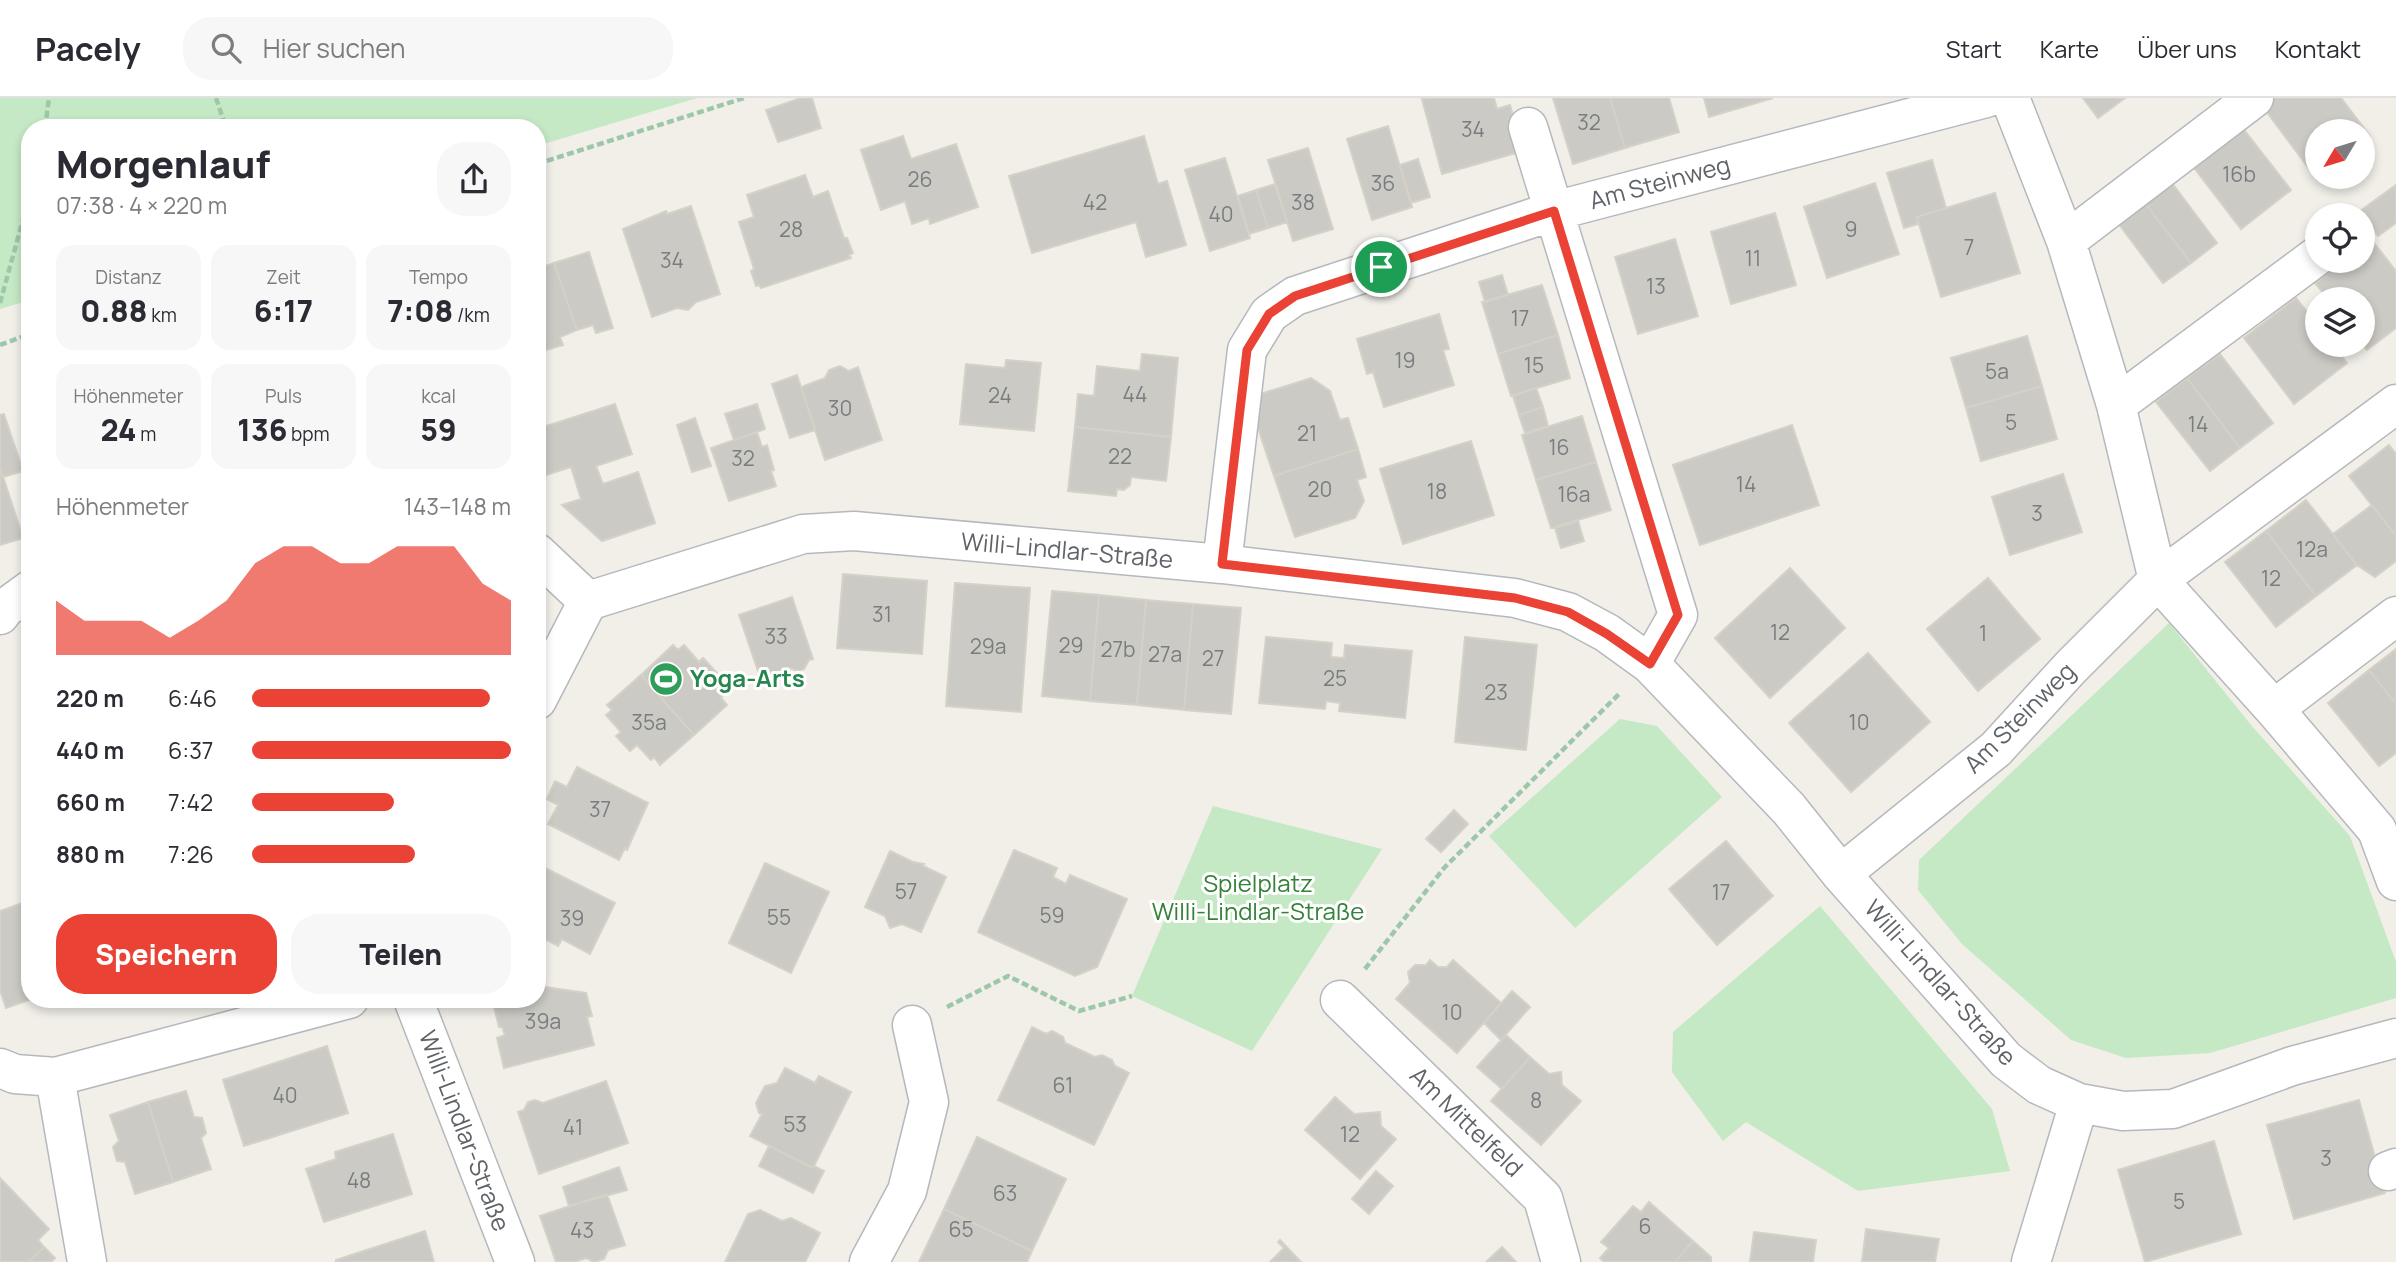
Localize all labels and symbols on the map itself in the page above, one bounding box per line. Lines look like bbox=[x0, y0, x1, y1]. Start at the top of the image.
house number: 32 bbox=[1577, 108, 1601, 136]
house number: 34 bbox=[1461, 115, 1485, 143]
north arrow bbox=[2305, 119, 2375, 189]
street label: Am Steinweg bbox=[1586, 147, 1734, 216]
house number: 16b bbox=[2222, 160, 2256, 188]
house number: 26 bbox=[907, 165, 933, 193]
house number: 36 bbox=[1371, 169, 1395, 197]
house number: 42 bbox=[1083, 188, 1107, 216]
house number: 38 bbox=[1291, 188, 1315, 216]
house number: 40 bbox=[1208, 200, 1234, 228]
house number: 28 bbox=[779, 215, 803, 243]
house number: 9 bbox=[1844, 215, 1858, 243]
house number: 7 bbox=[1964, 233, 1974, 261]
pin bbox=[1351, 237, 1411, 297]
house number: 11 bbox=[1745, 244, 1761, 272]
house number: 34 bbox=[660, 246, 684, 274]
house number: 13 bbox=[1646, 272, 1666, 300]
house number: 17 bbox=[1511, 304, 1529, 332]
house number: 19 bbox=[1394, 346, 1416, 374]
house number: 15 bbox=[1524, 351, 1544, 379]
house number: 5a bbox=[1985, 357, 2009, 385]
house number: 44 bbox=[1123, 380, 1147, 408]
house number: 24 bbox=[988, 381, 1012, 409]
house number: 30 bbox=[828, 394, 852, 422]
house number: 5 bbox=[2005, 408, 2017, 436]
house number: 14 bbox=[2188, 410, 2208, 438]
house number: 21 bbox=[1297, 419, 1317, 447]
house number: 16 bbox=[1548, 433, 1570, 461]
house number: 22 bbox=[1108, 442, 1132, 470]
house number: 32 bbox=[731, 444, 755, 472]
house number: 14 bbox=[1736, 470, 1756, 498]
house number: 20 bbox=[1308, 475, 1332, 503]
house number: 18 bbox=[1427, 477, 1447, 505]
house number: 16a bbox=[1558, 480, 1590, 508]
house number: 3 bbox=[2031, 499, 2043, 527]
street label: Willi-Lindlar-Straße bbox=[960, 524, 1175, 575]
house number: 12a bbox=[2296, 535, 2328, 563]
house number: 12 bbox=[2261, 564, 2281, 592]
house number: 31 bbox=[872, 600, 892, 628]
house number: 12 bbox=[1770, 618, 1790, 646]
house number: 1 bbox=[1979, 619, 1987, 647]
house number: 33 bbox=[764, 622, 788, 650]
house number: 29 bbox=[1058, 631, 1084, 659]
house number: 29a bbox=[970, 632, 1006, 660]
house number: 27b bbox=[1101, 635, 1135, 663]
house number: 27a bbox=[1148, 640, 1182, 668]
house number: 27 bbox=[1202, 644, 1224, 672]
street label: Am Steinweg bbox=[1956, 654, 2082, 780]
sports icon: Yoga-Arts bbox=[647, 660, 685, 698]
place label: Yoga-Arts bbox=[690, 661, 805, 694]
house number: 25 bbox=[1323, 664, 1347, 692]
house number: 23 bbox=[1484, 678, 1508, 706]
house number: 35a bbox=[631, 708, 667, 736]
house number: 10 bbox=[1849, 708, 1870, 736]
house number: 37 bbox=[589, 795, 611, 823]
park label: Spielplatz Willi-Lindlar-Straße bbox=[1152, 866, 1364, 927]
house number: 57 bbox=[895, 877, 917, 905]
house number: 17 bbox=[1712, 878, 1730, 906]
street label: Willi-Lindlar-Straße bbox=[1858, 892, 2025, 1072]
house number: 59 bbox=[1039, 901, 1065, 929]
house number: 55 bbox=[767, 903, 791, 931]
house number: 39 bbox=[560, 904, 584, 932]
house number: 10 bbox=[1442, 998, 1463, 1026]
house number: 39a bbox=[525, 1007, 561, 1035]
street label: Willi-Lindlar-Straße bbox=[412, 1025, 519, 1236]
street label: Am Mittelfeld bbox=[1403, 1059, 1531, 1183]
house number: 61 bbox=[1053, 1071, 1073, 1099]
house number: 40 bbox=[272, 1081, 298, 1109]
house number: 8 bbox=[1530, 1086, 1542, 1114]
house number: 53 bbox=[783, 1110, 807, 1138]
house number: 41 bbox=[563, 1113, 583, 1141]
house number: 12 bbox=[1340, 1120, 1360, 1148]
house number: 3 bbox=[2320, 1144, 2332, 1172]
house number: 48 bbox=[347, 1166, 371, 1194]
house number: 63 bbox=[993, 1179, 1017, 1207]
house number: 5 bbox=[2173, 1187, 2185, 1215]
house number: 6 bbox=[1638, 1212, 1652, 1240]
house number: 65 bbox=[948, 1215, 974, 1243]
house number: 43 bbox=[570, 1216, 594, 1244]

